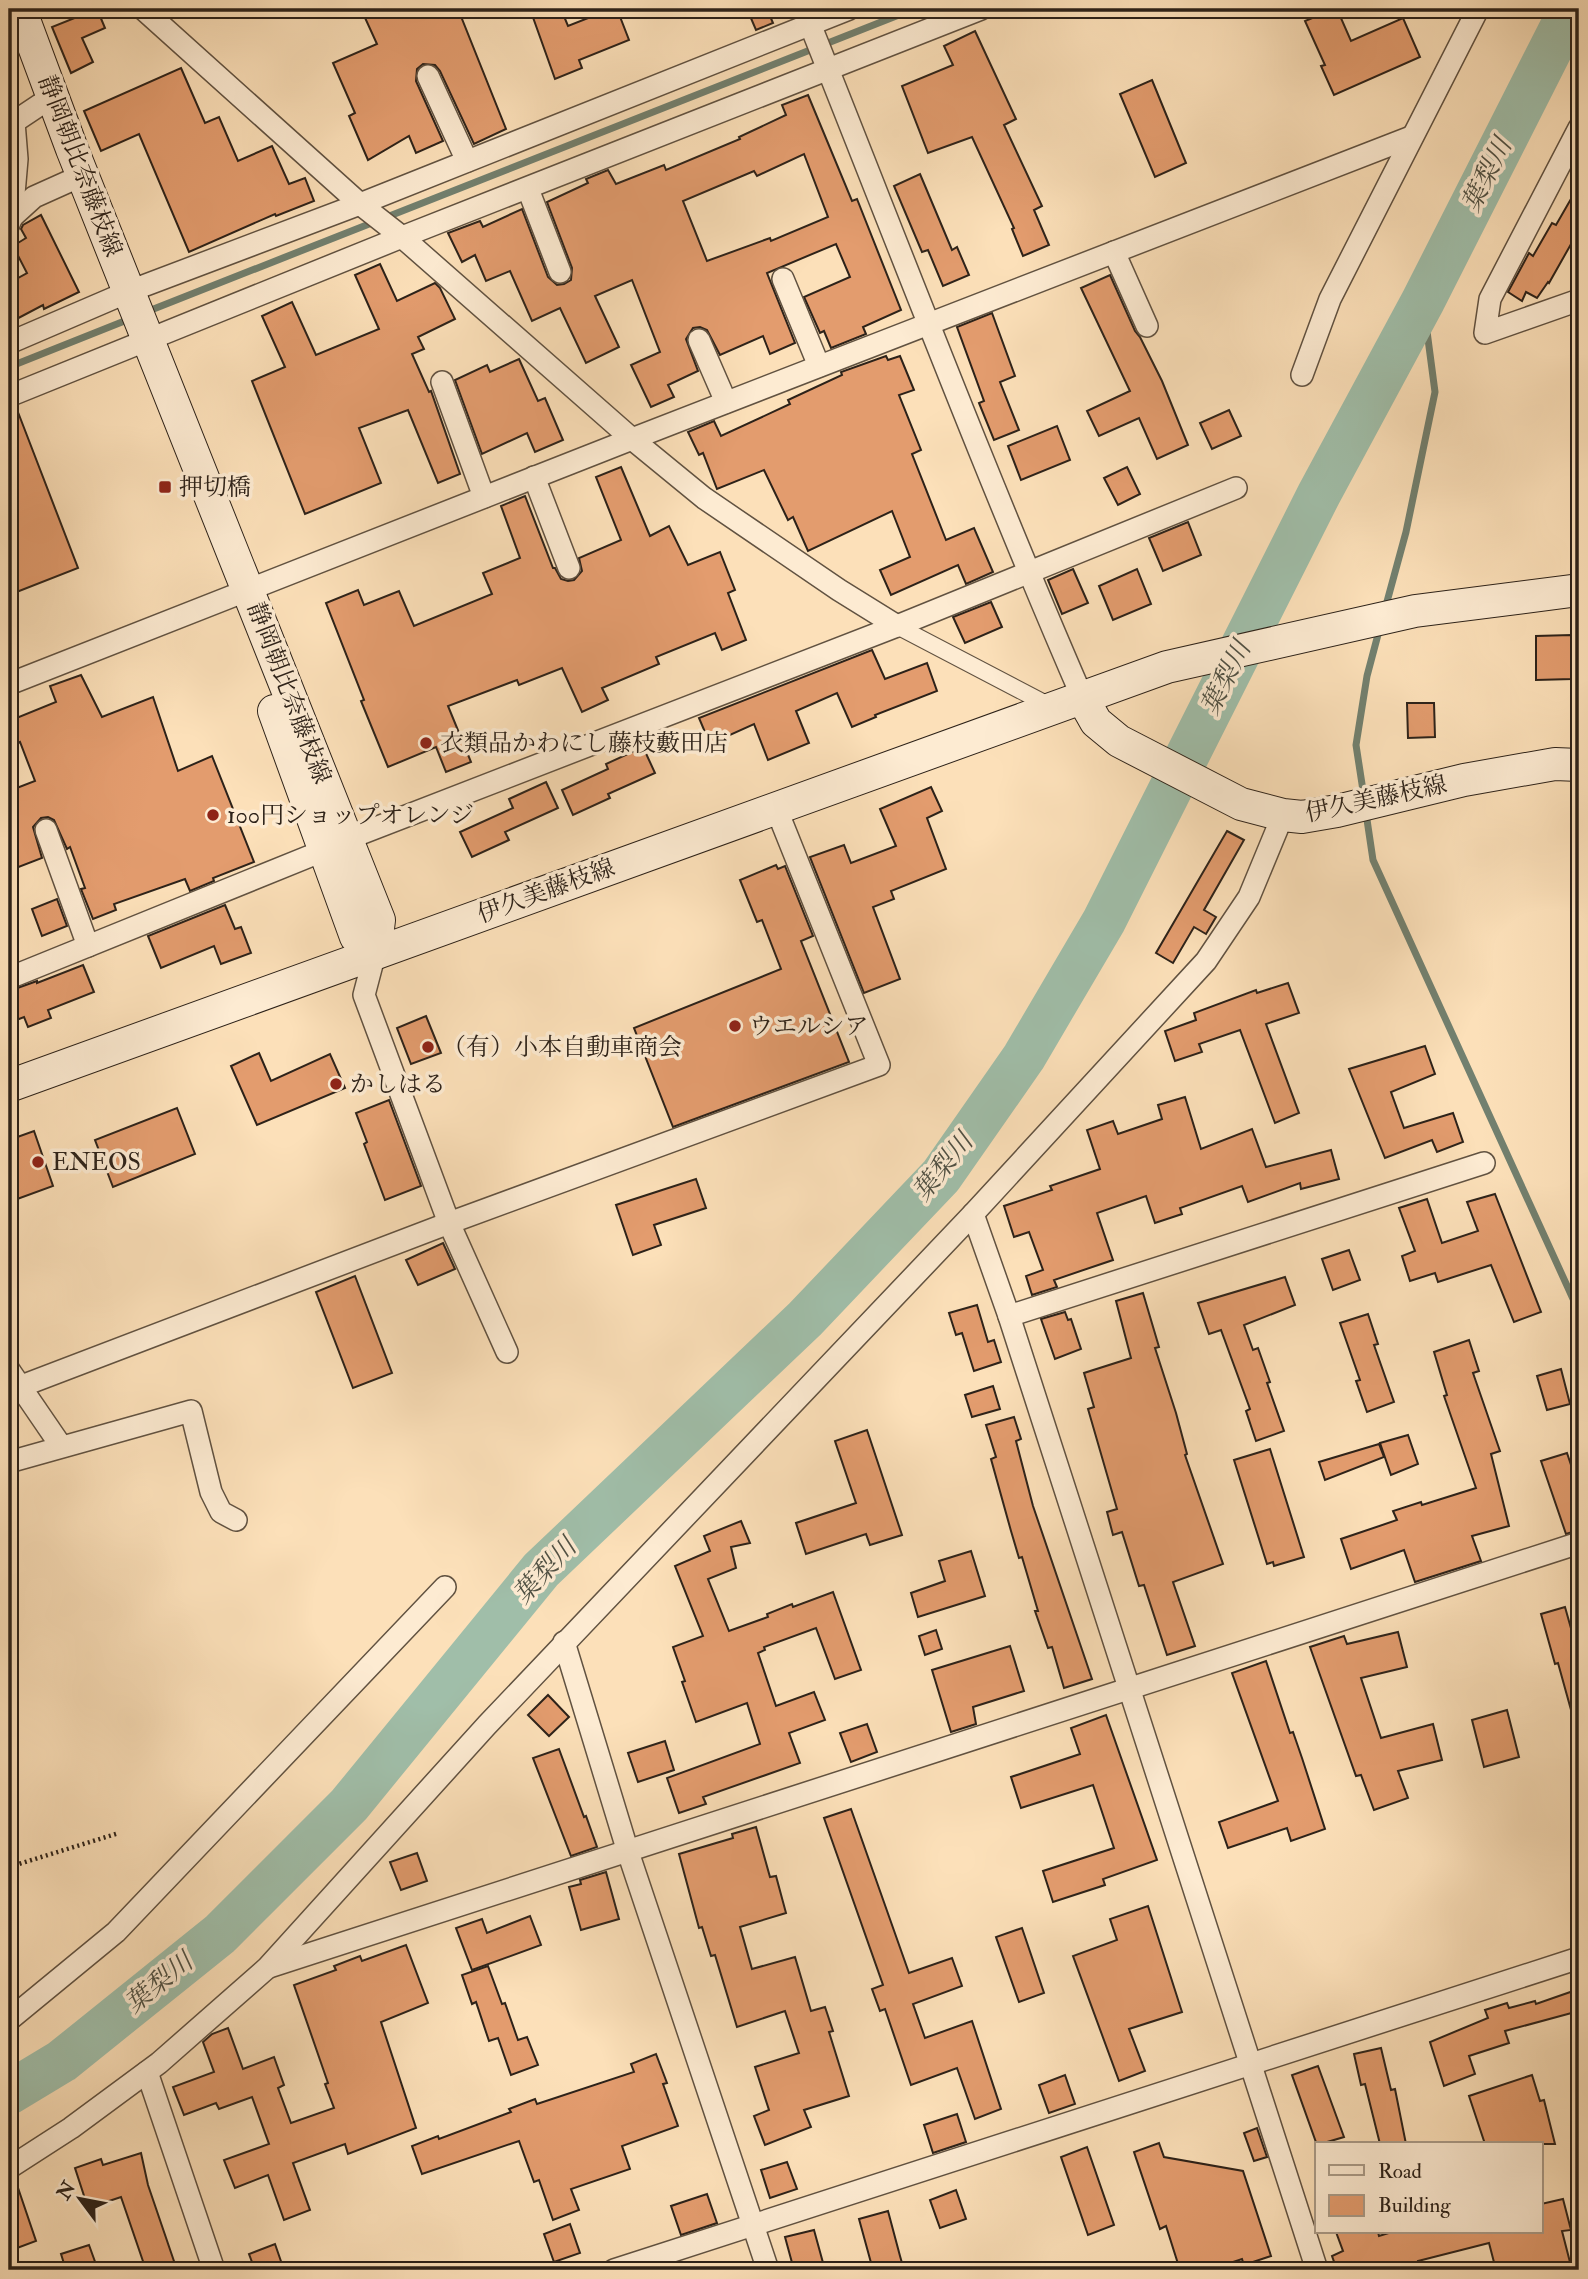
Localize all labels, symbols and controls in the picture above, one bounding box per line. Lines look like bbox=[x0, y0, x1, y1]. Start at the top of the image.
street label: 静岡朝比奈藤枝線 bbox=[31, 71, 129, 261]
water label: 葉梨川 bbox=[1455, 130, 1520, 217]
place label: 押切橋 bbox=[179, 472, 251, 503]
marker: 押切橋 bbox=[157, 479, 173, 495]
street label: 静岡朝比奈藤枝線 bbox=[240, 598, 338, 788]
water label: 葉梨川 bbox=[1194, 633, 1259, 720]
place label: 衣類品かわにし藤枝藪田店 bbox=[440, 728, 728, 759]
marker: 衣類品かわにし藤枝藪田店 bbox=[418, 735, 434, 751]
street label: 伊久美藤枝線 bbox=[1302, 769, 1450, 829]
place label: 100円ショップオレンジ bbox=[227, 800, 474, 831]
marker: 100円ショップオレンジ bbox=[205, 807, 221, 823]
street label: 伊久美藤枝線 bbox=[473, 852, 619, 930]
place label: ウエルシア bbox=[749, 1011, 868, 1042]
marker: ウエルシア bbox=[727, 1018, 743, 1034]
place label: （有）小本自動車商会 bbox=[442, 1032, 682, 1063]
marker: （有）小本自動車商会 bbox=[420, 1039, 436, 1055]
place label: かしはる bbox=[350, 1069, 446, 1100]
marker: かしはる bbox=[328, 1076, 344, 1092]
water label: 葉梨川 bbox=[906, 1124, 982, 1207]
place label: ENEOS bbox=[52, 1147, 141, 1178]
marker: ENEOS bbox=[30, 1154, 46, 1170]
water label: 葉梨川 bbox=[507, 1529, 585, 1610]
water label: 葉梨川 bbox=[119, 1944, 202, 2020]
legend bbox=[1315, 2142, 1542, 2234]
text: Road bbox=[1378, 2158, 1423, 2185]
north arrow bbox=[46, 2164, 116, 2234]
text: N bbox=[51, 2176, 82, 2205]
text: Building bbox=[1378, 2192, 1451, 2219]

